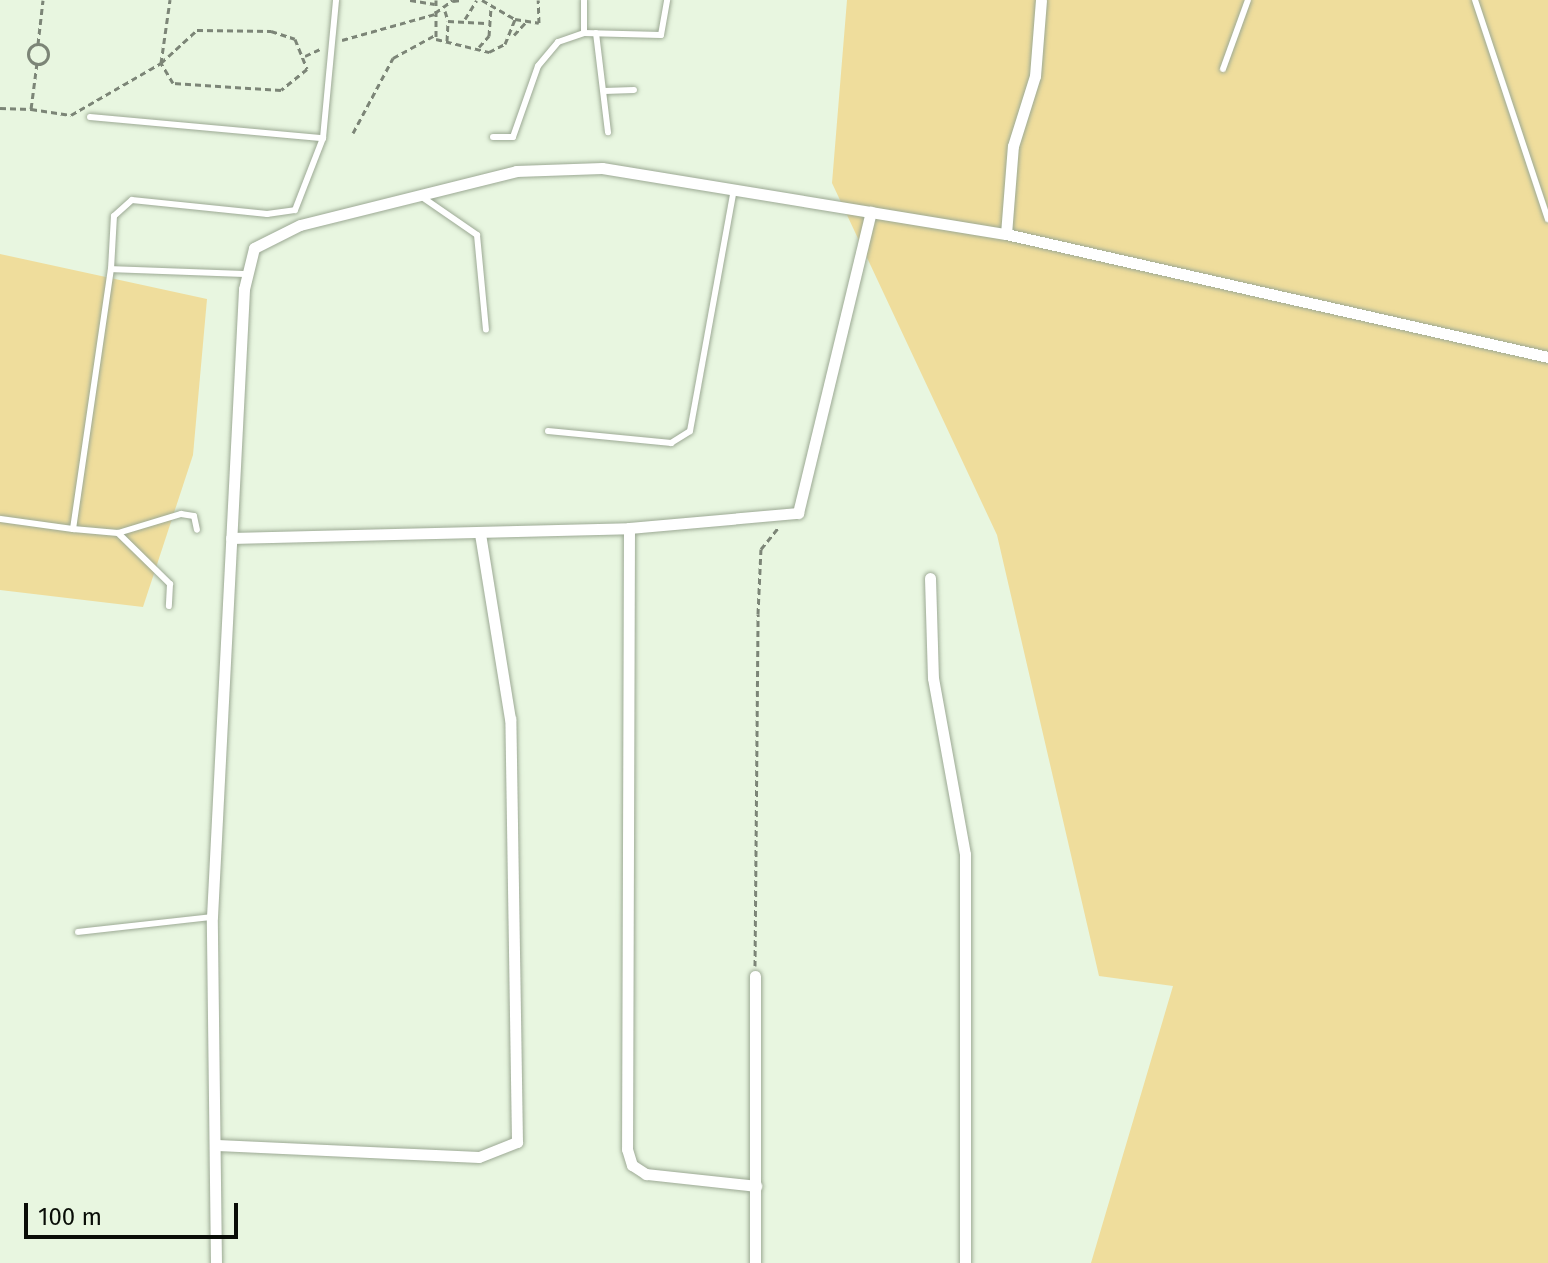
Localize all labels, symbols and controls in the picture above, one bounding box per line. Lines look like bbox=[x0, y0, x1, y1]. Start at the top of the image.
scale bar bbox=[28, 1187, 242, 1237]
text: 100 m bbox=[38, 1203, 102, 1231]

